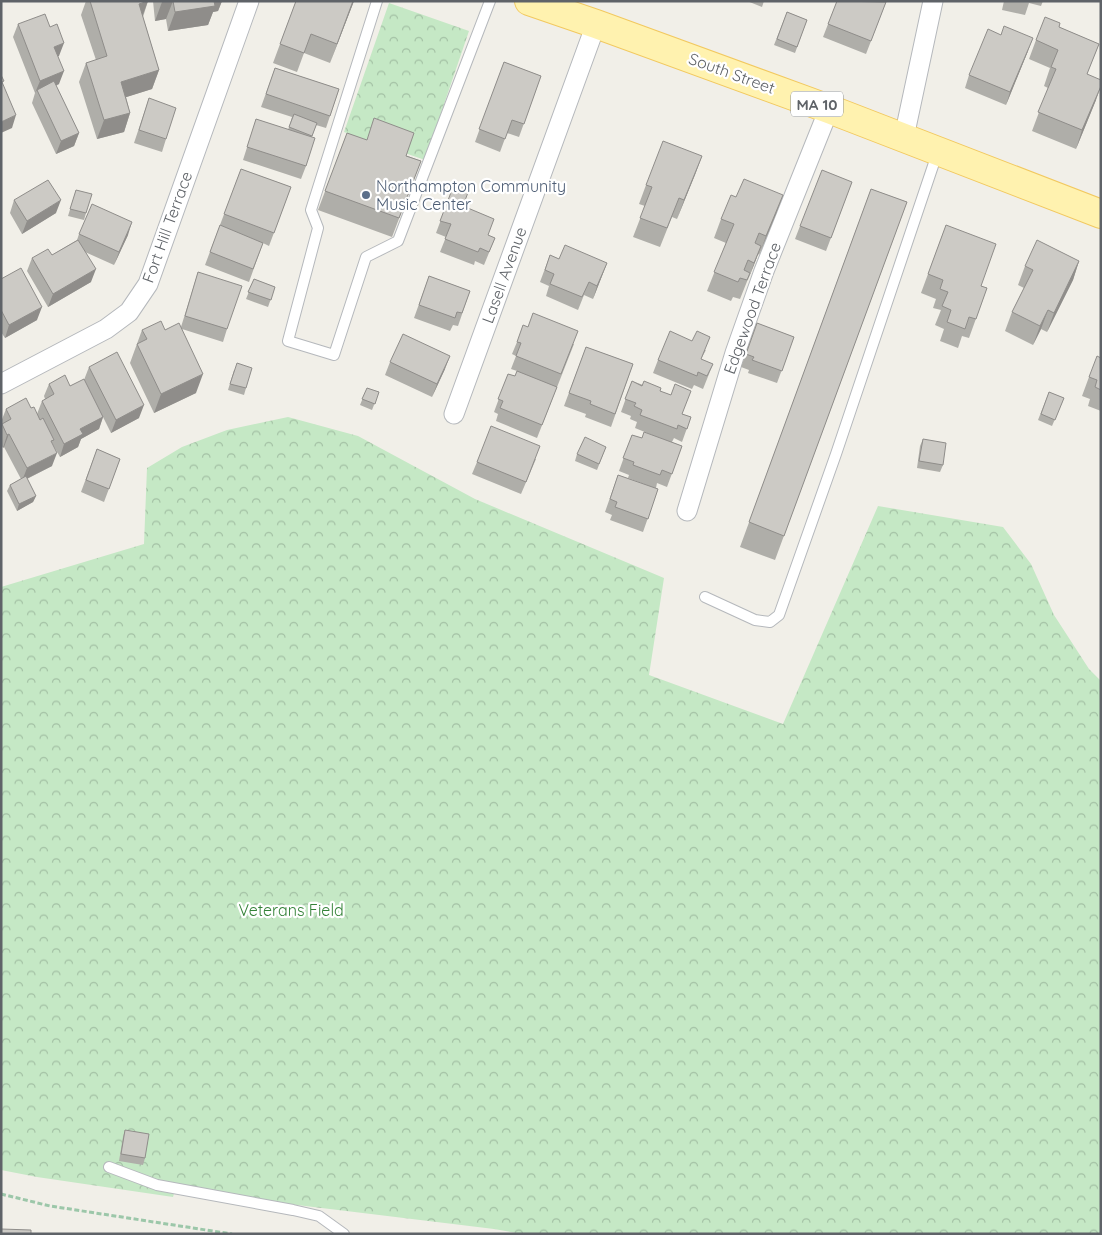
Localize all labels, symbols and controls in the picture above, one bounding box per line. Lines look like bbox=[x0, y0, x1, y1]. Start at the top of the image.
street label: South Street bbox=[686, 48, 778, 98]
road number: MA 10 bbox=[791, 92, 843, 116]
street label: Fort Hill Terrace bbox=[138, 169, 196, 285]
place label: Northampton Community Music Center bbox=[376, 176, 566, 214]
marker: Northampton Community Music Center bbox=[360, 189, 372, 201]
street label: Lasell Avenue bbox=[477, 224, 531, 326]
street label: Edgewood Terrace bbox=[719, 239, 785, 377]
park label: Veterans Field bbox=[238, 900, 344, 920]

